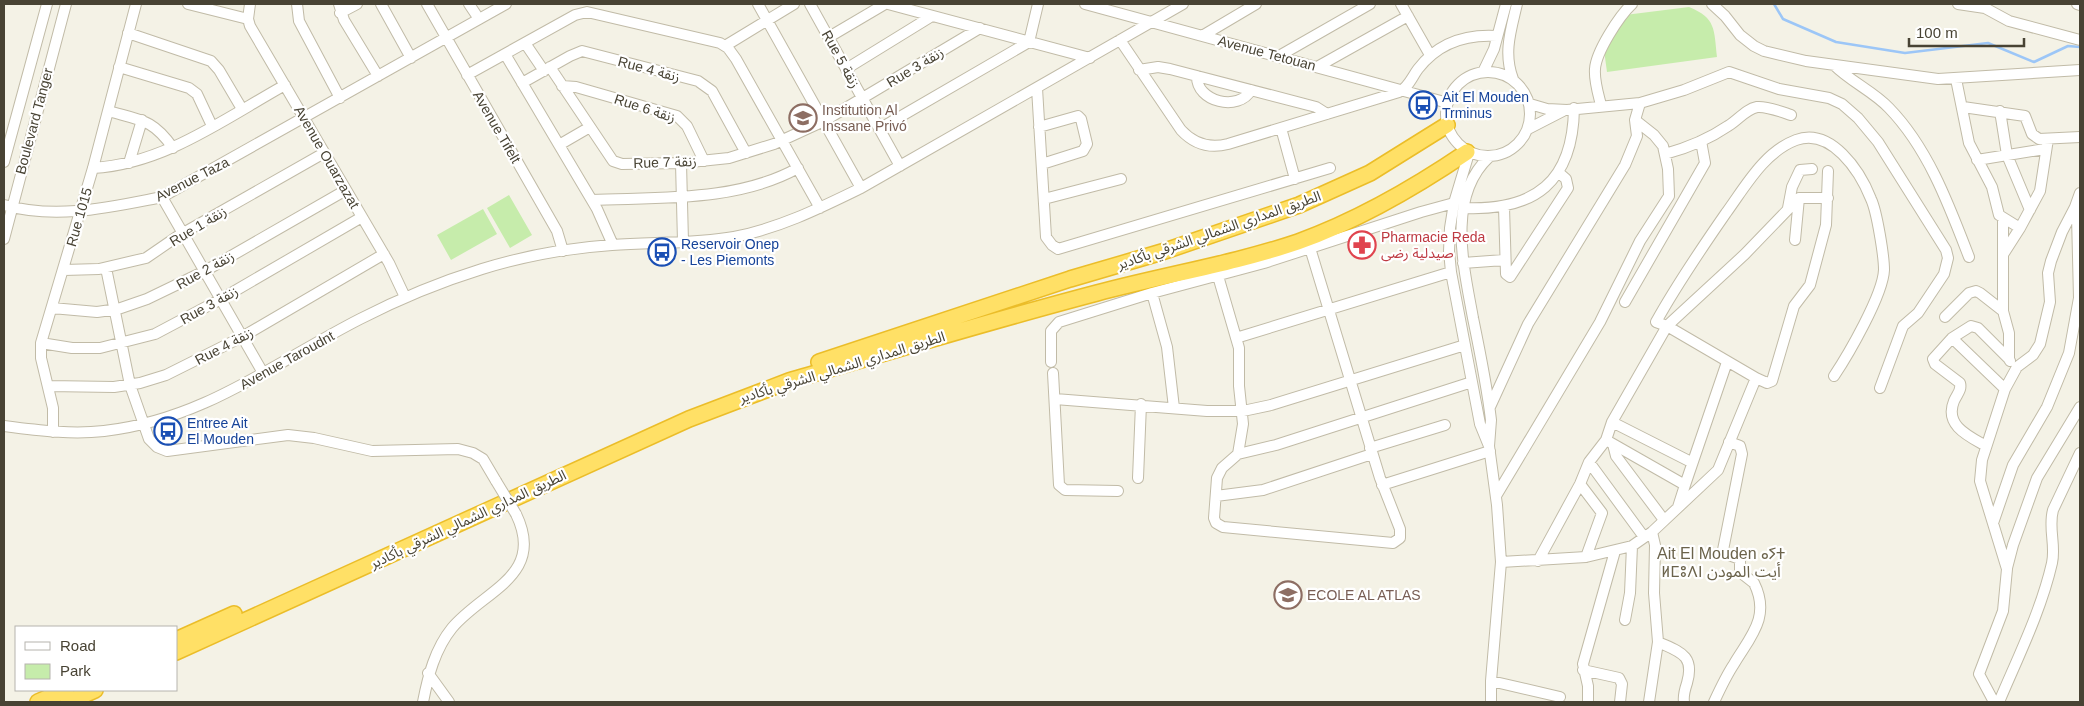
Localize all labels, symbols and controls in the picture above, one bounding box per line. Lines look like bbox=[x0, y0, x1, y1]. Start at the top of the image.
scale bar bbox=[1909, 15, 2024, 47]
text: 100 m bbox=[1916, 24, 1958, 41]
street label: Rue 5 زنقة bbox=[818, 27, 863, 91]
street label: Avenue Tetouan bbox=[1216, 32, 1318, 74]
street label: Rue 3 زنقة bbox=[884, 44, 947, 91]
street label: Rue 4 زنقة bbox=[616, 53, 682, 86]
street label: Boulevard Tanger bbox=[12, 66, 56, 176]
street label: Avenue Tifelt bbox=[470, 88, 524, 166]
place label: Ait El Mouden Trminus bbox=[1442, 89, 1529, 121]
bus stop icon: Ait El Mouden Trminus bbox=[1408, 90, 1438, 120]
street label: Rue 6 زنقة bbox=[612, 91, 678, 126]
place label: Institution Al Inssane Privó bbox=[822, 102, 907, 134]
street label: Avenue Ouarzazat bbox=[291, 103, 363, 211]
school or university icon: Institution Al Inssane Privó bbox=[788, 103, 818, 133]
street label: Rue 7 زنقة bbox=[633, 153, 697, 172]
street label: Avenue Taza bbox=[153, 154, 232, 204]
street label: Rue 1015 bbox=[63, 185, 95, 248]
street label: الطريق المداري الشمالي الشرقي بأكادير bbox=[1114, 187, 1324, 276]
street label: Rue 1 زنقة bbox=[167, 203, 230, 250]
place label: Pharmacie Reda صيدلية رضى bbox=[1381, 229, 1485, 262]
pharmacy icon: Pharmacie Reda صيدلية رضى bbox=[1347, 230, 1377, 260]
place label: Reservoir Onep - Les Piemonts bbox=[681, 236, 779, 268]
bus stop icon: Reservoir Onep - Les Piemonts bbox=[647, 237, 677, 267]
street label: Rue 2 زنقة bbox=[173, 248, 237, 293]
street label: Rue 3 زنقة bbox=[177, 283, 241, 328]
street label: Rue 4 زنقة bbox=[192, 324, 256, 369]
street label: Avenue Taroudnt bbox=[237, 327, 337, 393]
street label: الطريق المداري الشمالي الشرقي بأكادير bbox=[736, 327, 948, 409]
place label: Entree Ait El Mouden bbox=[187, 415, 254, 447]
bus stop icon: Entree Ait El Mouden bbox=[153, 416, 183, 446]
street label: الطريق المداري الشمالي الشرقي بأكادير bbox=[366, 466, 570, 575]
district label: Ait El Mouden ⴰⵢⵜ ⵍⵎⵓⴷⵏ أيت المودن bbox=[1657, 545, 1785, 581]
school or university icon: ECOLE AL ATLAS bbox=[1273, 580, 1303, 610]
place label: ECOLE AL ATLAS bbox=[1307, 587, 1421, 603]
legend bbox=[15, 626, 178, 691]
text: Road bbox=[60, 637, 96, 654]
text: Park bbox=[60, 662, 91, 679]

